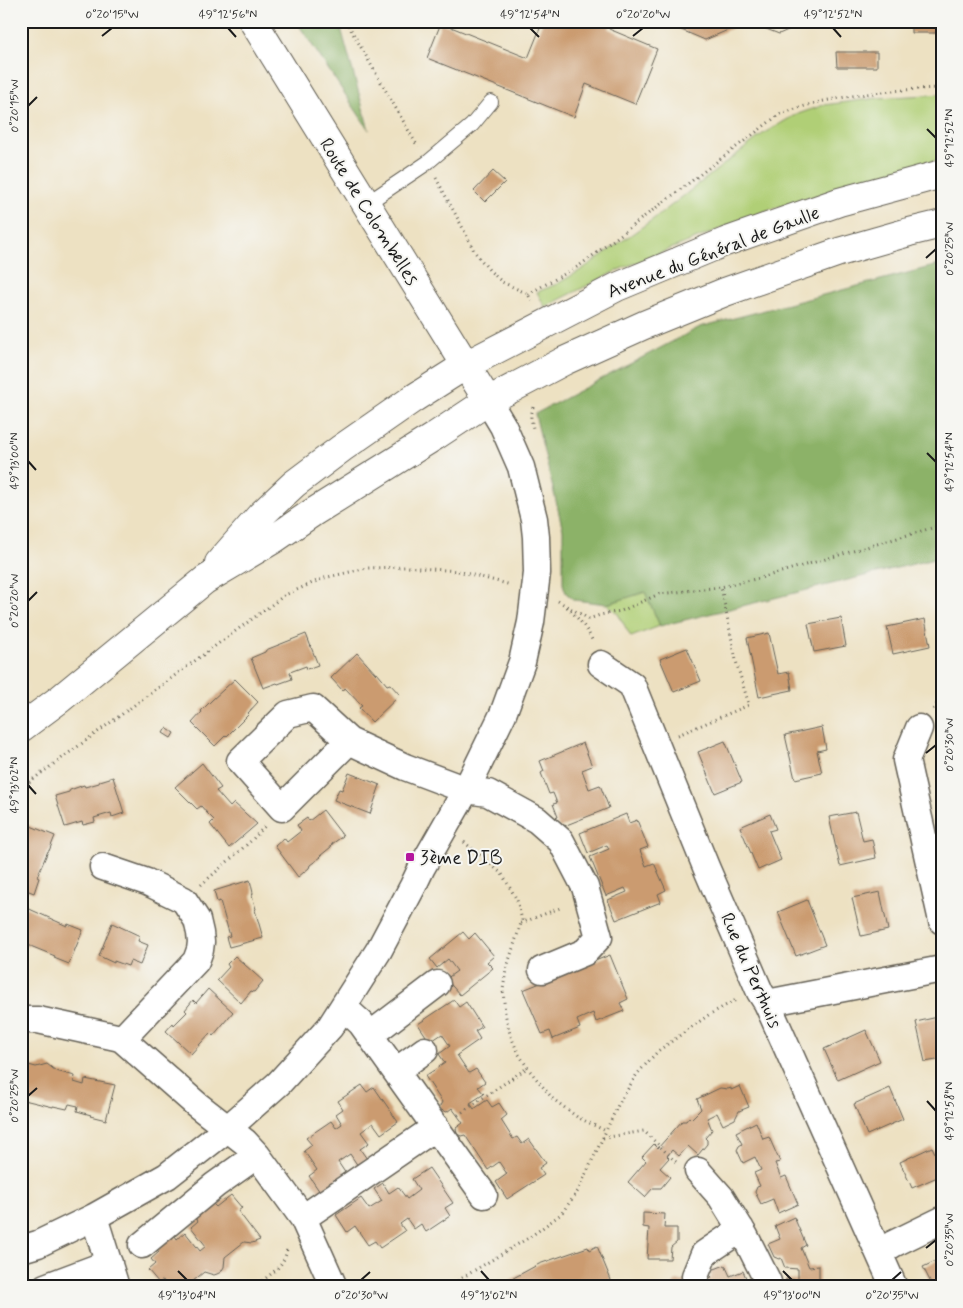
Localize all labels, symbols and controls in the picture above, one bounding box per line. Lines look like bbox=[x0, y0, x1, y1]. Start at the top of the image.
text: 0°20'15"W bbox=[85, 7, 139, 23]
text: 49°12'56"N bbox=[199, 7, 257, 23]
text: 49°12'54"N bbox=[500, 7, 560, 23]
text: 0°20'20"W bbox=[616, 7, 670, 23]
text: 49°12'52"N bbox=[804, 7, 862, 23]
text: 0°20'15"W bbox=[7, 79, 23, 133]
text: 49°12'52"N bbox=[942, 109, 958, 167]
street label: Route de Colombelles bbox=[313, 133, 424, 290]
street label: Avenue du Général de Gaulle bbox=[604, 200, 823, 304]
text: 0°20'25"W bbox=[942, 222, 958, 276]
text: 49°13'00"N bbox=[7, 432, 23, 490]
text: 49°12'54"N bbox=[942, 432, 958, 492]
text: 0°20'20"W bbox=[7, 574, 23, 628]
text: 0°20'30"W bbox=[942, 718, 958, 772]
text: 49°13'02"N bbox=[7, 757, 23, 813]
place label: 3ème DIB bbox=[420, 846, 503, 871]
marker: 3ème DIB bbox=[404, 851, 416, 863]
street label: Rue du Perthuis bbox=[714, 909, 788, 1033]
text: 0°20'25"W bbox=[7, 1069, 23, 1123]
text: 49°12'58"N bbox=[942, 1082, 958, 1140]
text: 0°20'35"W bbox=[942, 1213, 958, 1267]
text: 49°13'04"N bbox=[158, 1288, 216, 1304]
text: 0°20'30"W bbox=[334, 1288, 388, 1304]
text: 49°13'02"N bbox=[461, 1288, 517, 1304]
text: 49°13'00"N bbox=[763, 1288, 821, 1304]
text: 0°20'35"W bbox=[865, 1288, 919, 1304]

